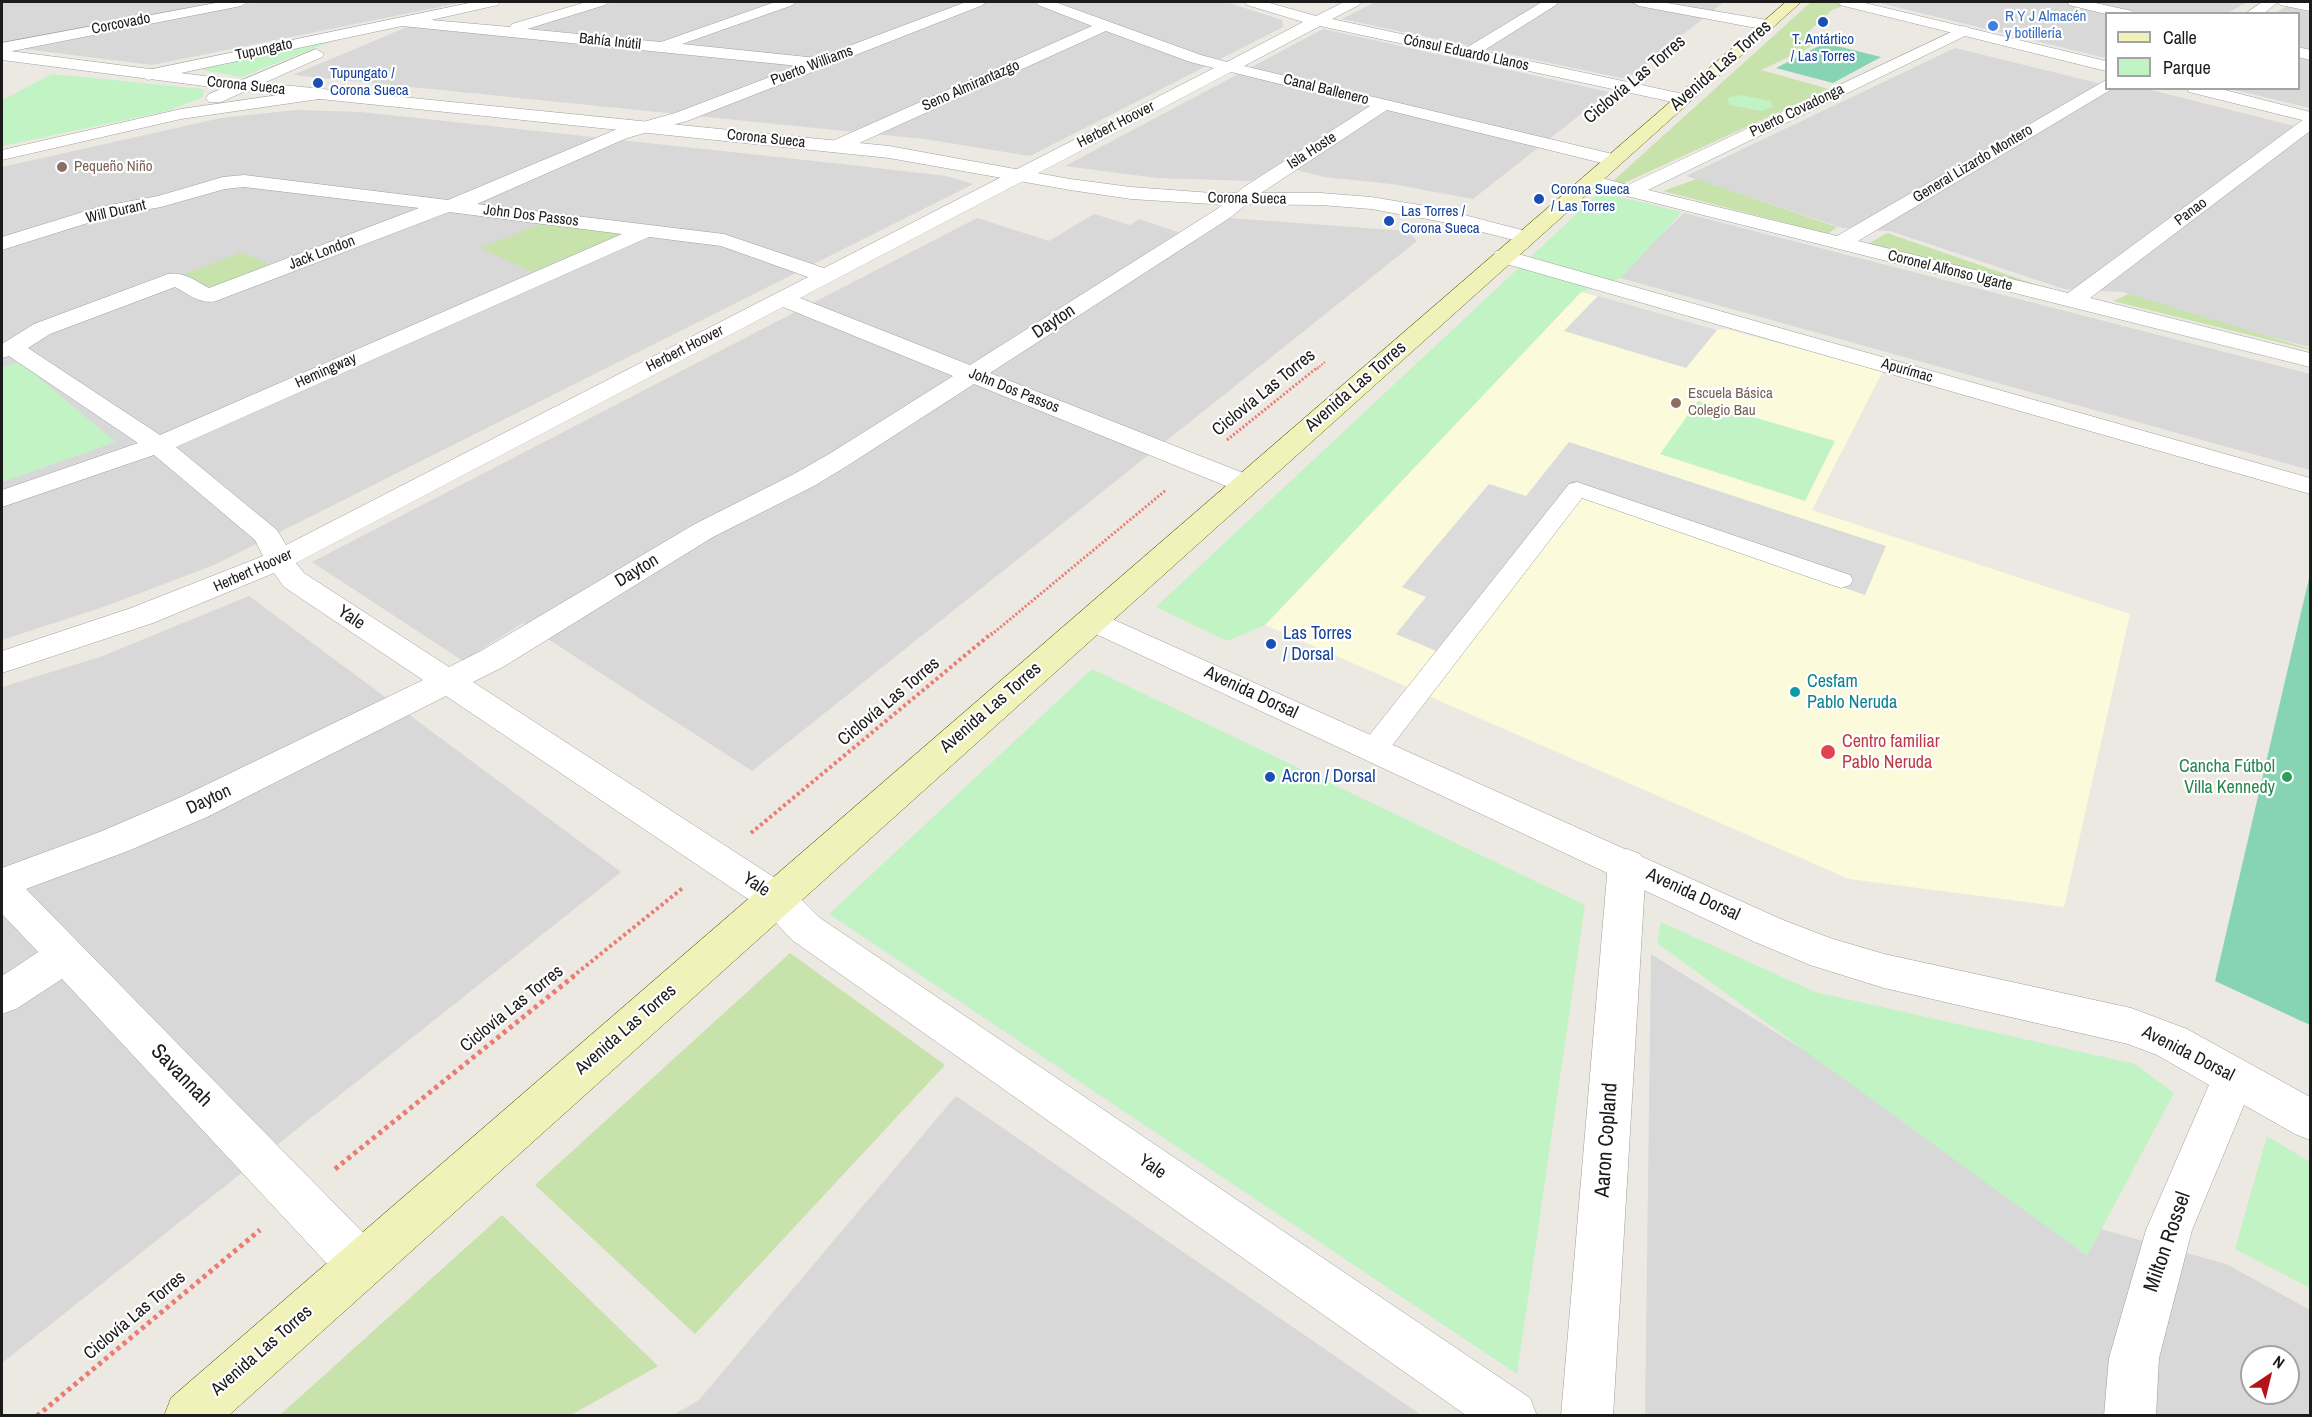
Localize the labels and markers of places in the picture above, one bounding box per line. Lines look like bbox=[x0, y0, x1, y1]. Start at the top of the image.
place label: R Y J Almacén y botillería bbox=[2005, 8, 2086, 43]
marker: T. Antártico / Las Torres bbox=[1816, 15, 1830, 29]
marker: R Y J Almacén y botillería bbox=[1986, 19, 2000, 33]
place label: T. Antártico / Las Torres bbox=[1791, 31, 1855, 66]
place label: Tupungato / Corona Sueca bbox=[330, 65, 409, 100]
marker: Tupungato / Corona Sueca bbox=[311, 76, 325, 90]
place label: Pequeño Niño bbox=[74, 158, 153, 176]
marker: Pequeño Niño bbox=[55, 160, 69, 174]
place label: Corona Sueca / Las Torres bbox=[1551, 181, 1630, 216]
marker: Corona Sueca / Las Torres bbox=[1532, 192, 1546, 206]
place label: Las Torres / Corona Sueca bbox=[1401, 203, 1480, 238]
marker: Las Torres / Corona Sueca bbox=[1382, 214, 1396, 228]
place label: Escuela Básica Colegio Bau bbox=[1688, 385, 1773, 420]
marker: Escuela Básica Colegio Bau bbox=[1669, 396, 1683, 410]
place label: Las Torres / Dorsal bbox=[1283, 623, 1352, 666]
marker: Las Torres / Dorsal bbox=[1264, 637, 1278, 651]
place label: Cesfam Pablo Neruda bbox=[1807, 671, 1897, 714]
marker: Cesfam Pablo Neruda bbox=[1788, 685, 1802, 699]
place label: Centro familiar Pablo Neruda bbox=[1842, 731, 1940, 774]
marker: Centro familiar Pablo Neruda bbox=[1819, 743, 1837, 761]
place label: Cancha Fútbol Villa Kennedy bbox=[2179, 756, 2275, 798]
place label: Acron / Dorsal bbox=[1282, 766, 1376, 788]
marker: Acron / Dorsal bbox=[1263, 770, 1277, 784]
marker: Cancha Fútbol Villa Kennedy bbox=[2280, 770, 2294, 784]

